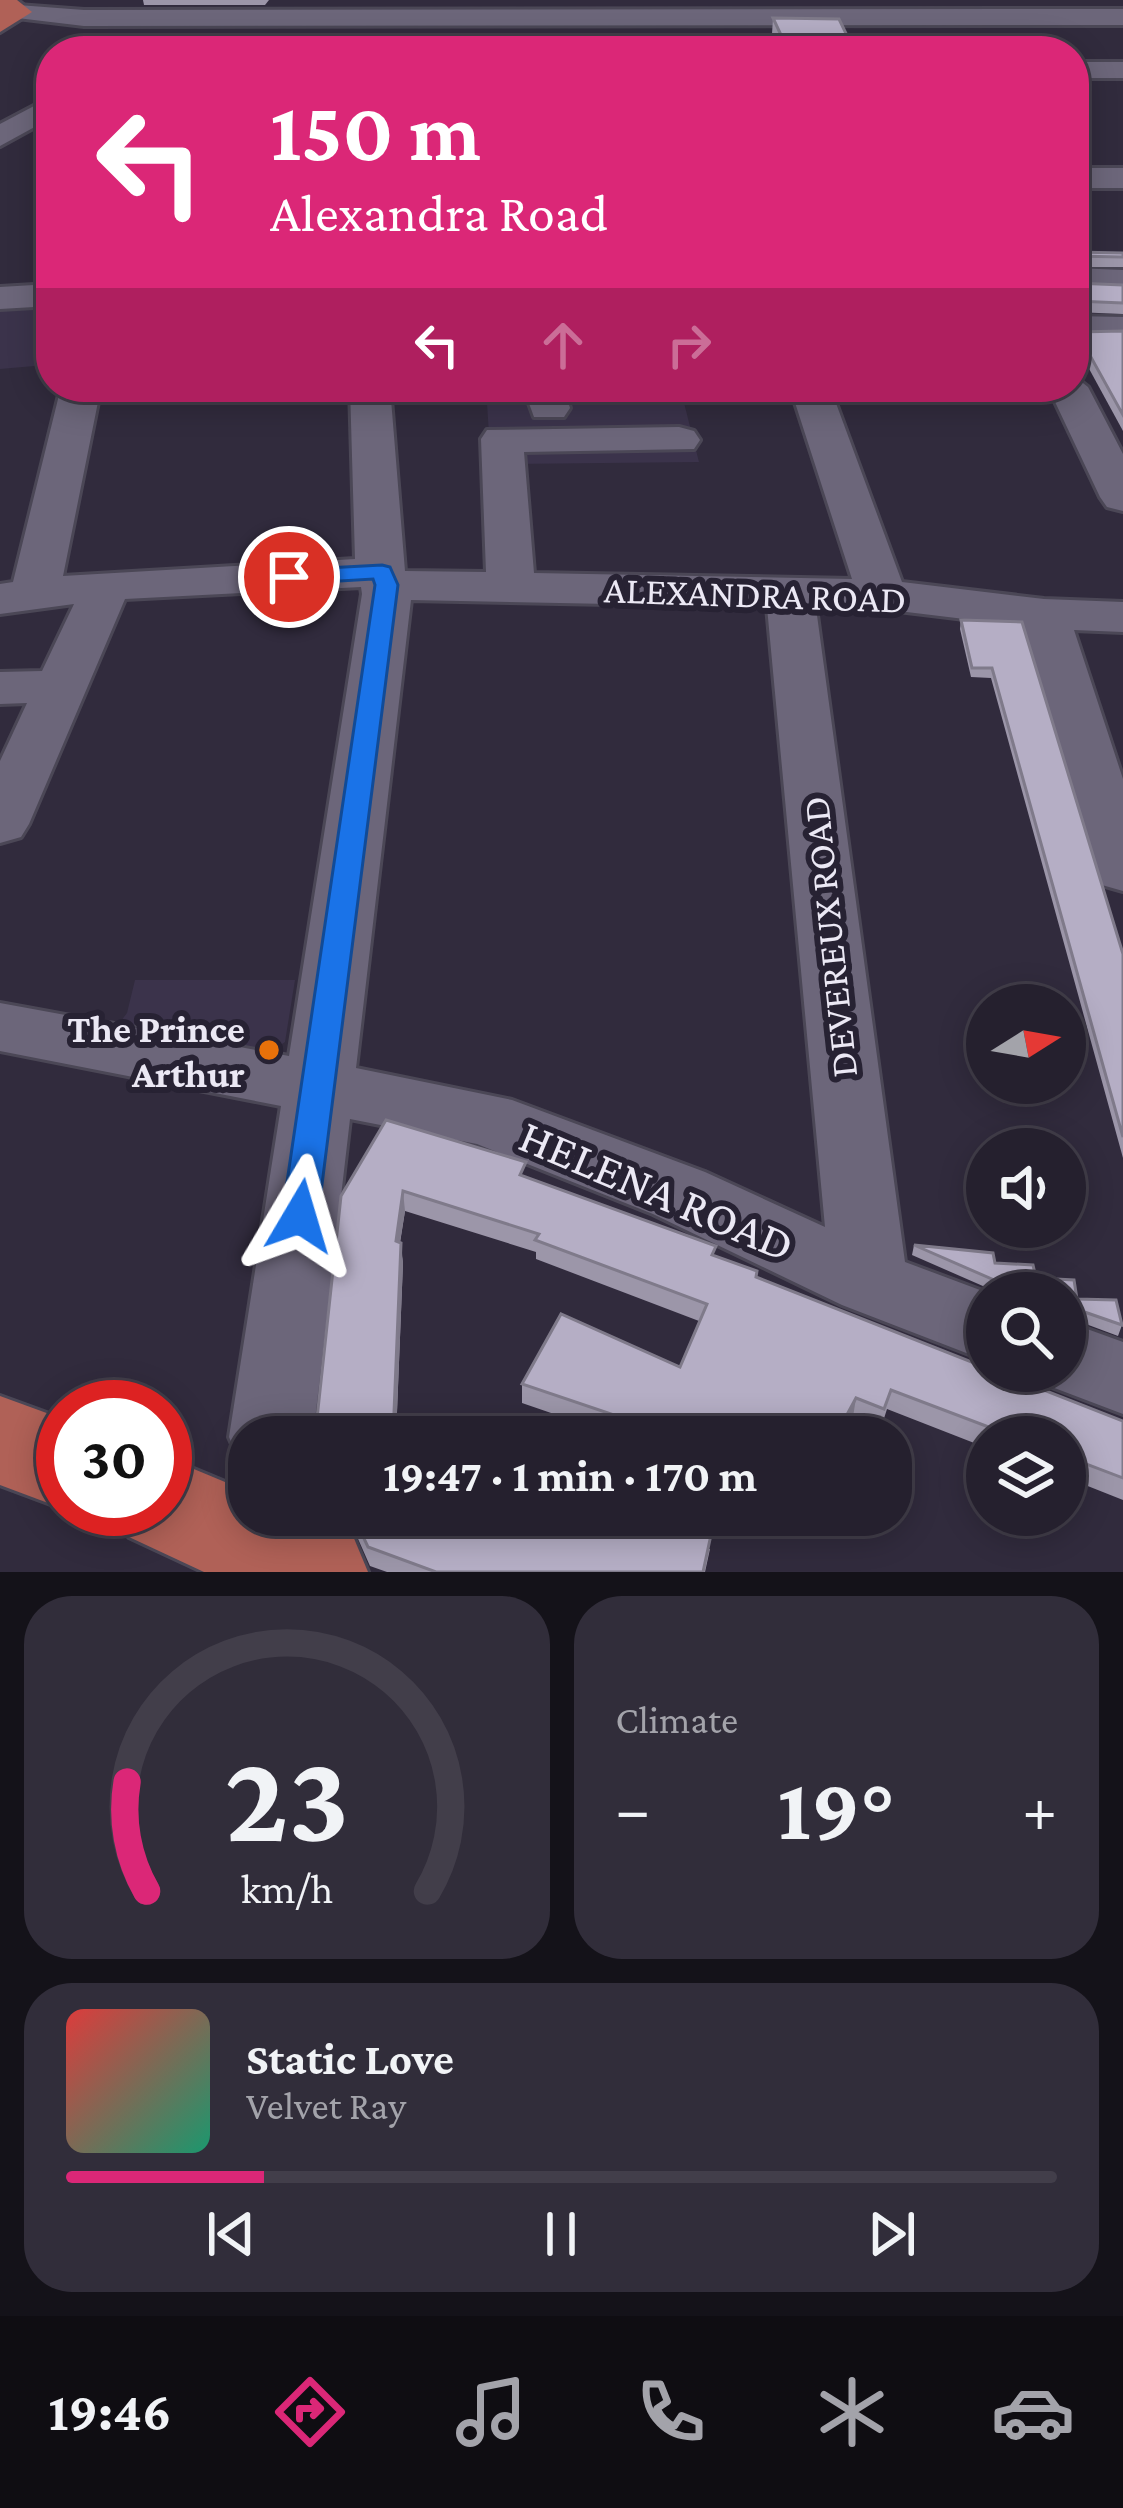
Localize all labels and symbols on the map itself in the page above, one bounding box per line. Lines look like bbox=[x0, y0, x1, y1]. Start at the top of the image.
pin bbox=[238, 526, 340, 628]
street label: ALEXANDRA ROAD bbox=[603, 567, 907, 621]
street label: DEVEREUX ROAD bbox=[793, 794, 865, 1080]
north arrow bbox=[966, 984, 1086, 1104]
place label: The Prince Arthur bbox=[67, 1007, 245, 1095]
marker: The Prince Arthur bbox=[256, 1037, 282, 1063]
street label: HELENA ROAD bbox=[512, 1108, 802, 1272]
position arrow bbox=[237, 1153, 363, 1279]
speed limit sign: 30 bbox=[36, 1380, 192, 1536]

